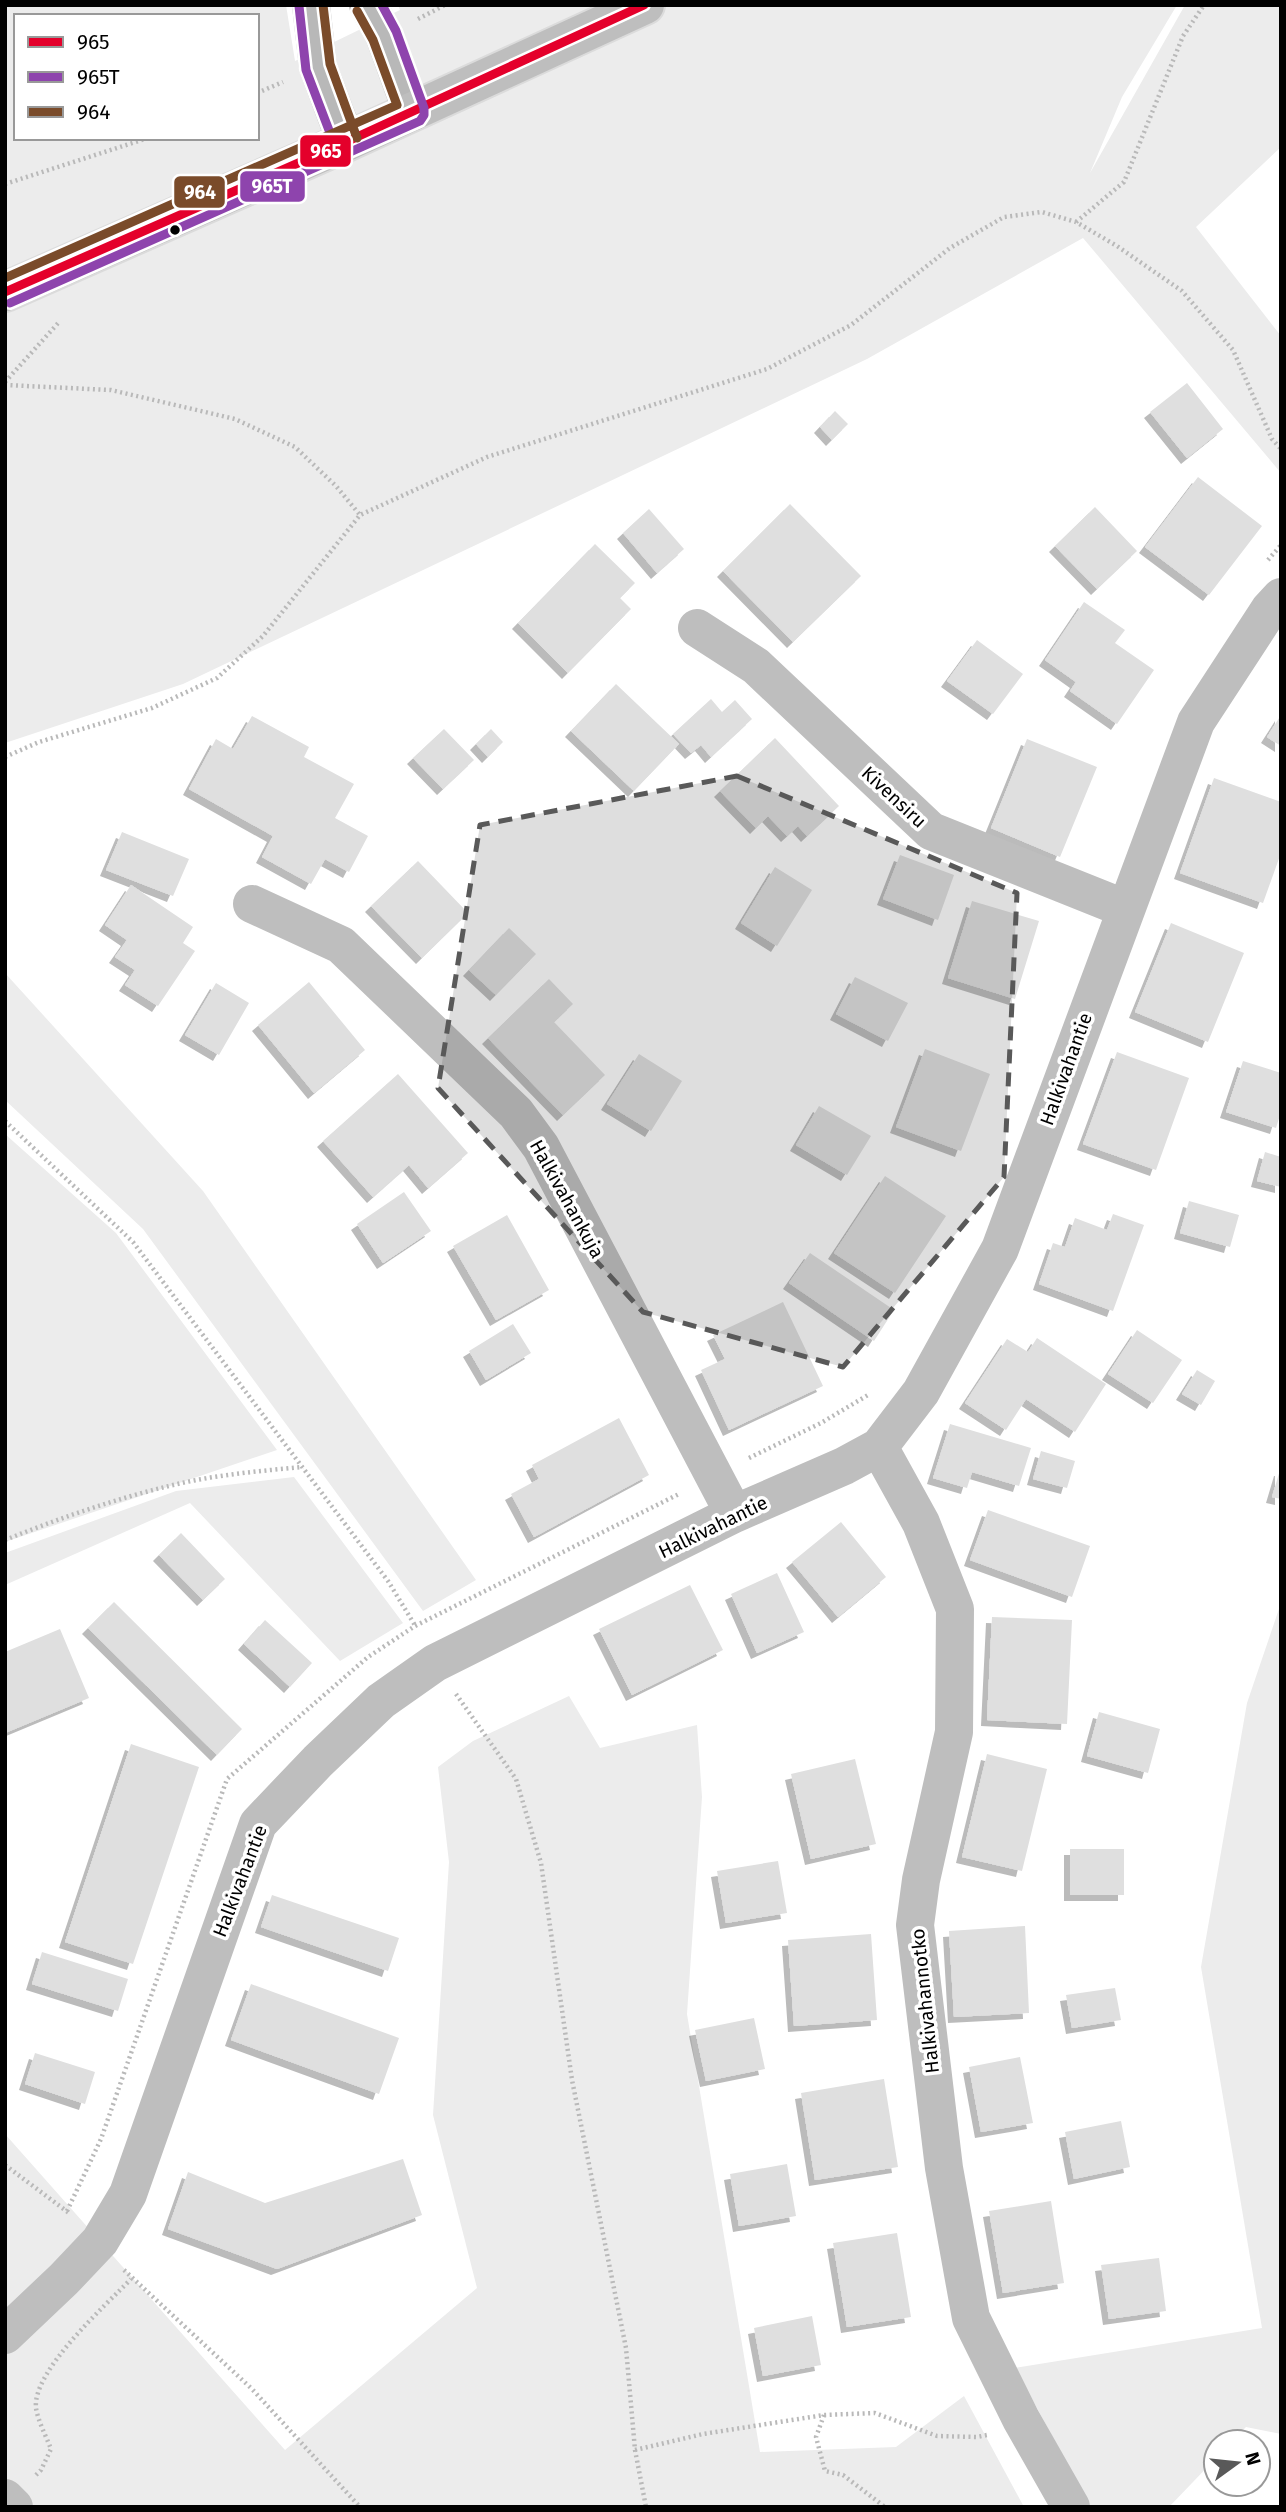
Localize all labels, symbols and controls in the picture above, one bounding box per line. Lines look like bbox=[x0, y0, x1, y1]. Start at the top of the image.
legend bbox=[14, 14, 259, 140]
text: 965 bbox=[77, 29, 110, 55]
text: 965T bbox=[77, 64, 120, 90]
text: 964 bbox=[77, 99, 110, 125]
line badge: 965 bbox=[299, 134, 352, 168]
text: 965 bbox=[310, 140, 342, 163]
line badge: 965T bbox=[239, 170, 306, 203]
line badge: 964 bbox=[173, 175, 226, 209]
text: 965T bbox=[252, 175, 293, 198]
text: 964 bbox=[184, 181, 216, 204]
unlabelled marker bbox=[168, 223, 182, 237]
street label: Kivensiru bbox=[857, 761, 931, 833]
street label: Halkivahantie bbox=[1035, 1009, 1097, 1129]
street label: Halkivahankuja bbox=[525, 1136, 609, 1262]
street label: Halkivahantie bbox=[655, 1491, 771, 1563]
street label: Halkivahantie bbox=[208, 1822, 272, 1940]
street label: Halkivahannotko bbox=[906, 1927, 944, 2075]
north arrow bbox=[1202, 2428, 1272, 2498]
text: N bbox=[1240, 2450, 1266, 2468]

